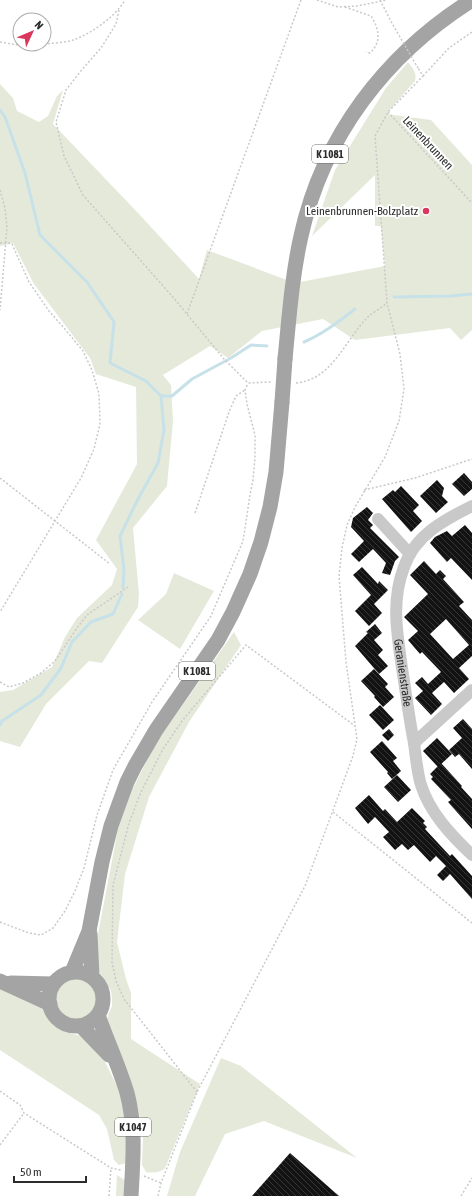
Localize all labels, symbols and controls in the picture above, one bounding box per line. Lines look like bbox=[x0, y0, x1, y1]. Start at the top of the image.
north arrow bbox=[12, 12, 52, 52]
text: N bbox=[33, 19, 46, 32]
street label: Leinenbrunnen bbox=[400, 113, 456, 173]
road number: K 1081 bbox=[312, 145, 348, 163]
place label: Leinenbrunnen-Bolzplatz bbox=[306, 204, 419, 218]
marker: Leinenbrunnen-Bolzplatz bbox=[421, 206, 431, 216]
street label: Geranienstraße bbox=[391, 638, 415, 708]
road number: K 1081 bbox=[179, 662, 215, 680]
road number: K 1047 bbox=[115, 1118, 151, 1136]
scale bar bbox=[14, 1158, 86, 1184]
text: 50 m bbox=[20, 1165, 42, 1179]

